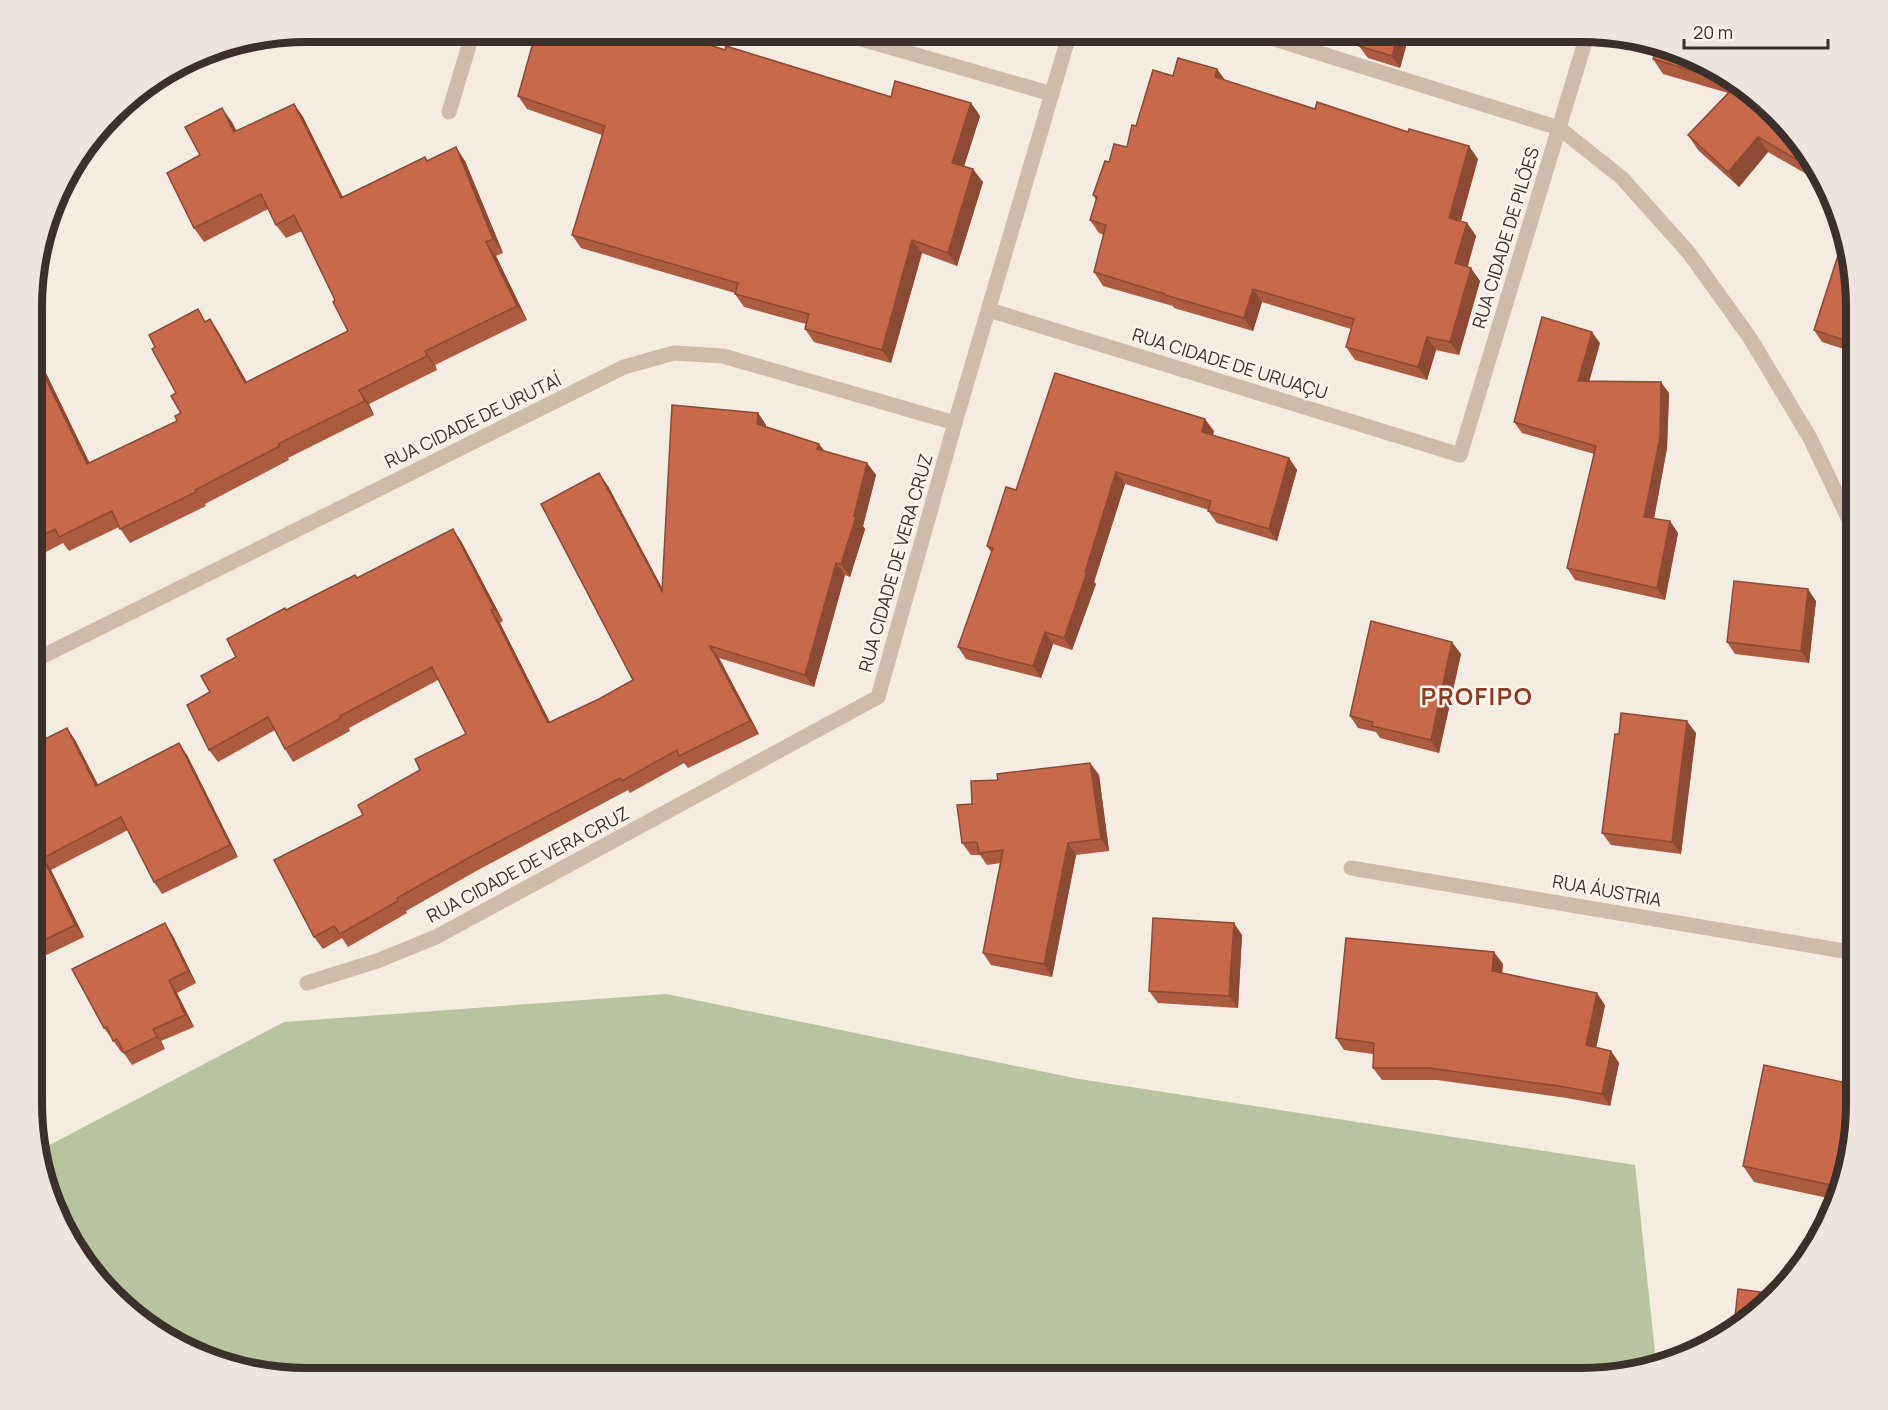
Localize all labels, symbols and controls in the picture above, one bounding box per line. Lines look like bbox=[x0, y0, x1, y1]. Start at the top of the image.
scale bar bbox=[1684, 12, 1828, 50]
text: 20 m bbox=[1693, 20, 1733, 44]
street label: RUA CIDADE DE PILÕES bbox=[1466, 144, 1544, 331]
street label: RUA CIDADE DE URUAÇU bbox=[1130, 322, 1331, 404]
street label: RUA CIDADE DE URUTAÍ bbox=[380, 367, 565, 473]
street label: RUA CIDADE DE VERA CRUZ bbox=[852, 451, 938, 675]
district label: PROFIPO bbox=[1421, 679, 1533, 712]
street label: RUA CIDADE DE VERA CRUZ bbox=[422, 800, 633, 928]
street label: RUA ÁUSTRIA bbox=[1551, 869, 1664, 912]

